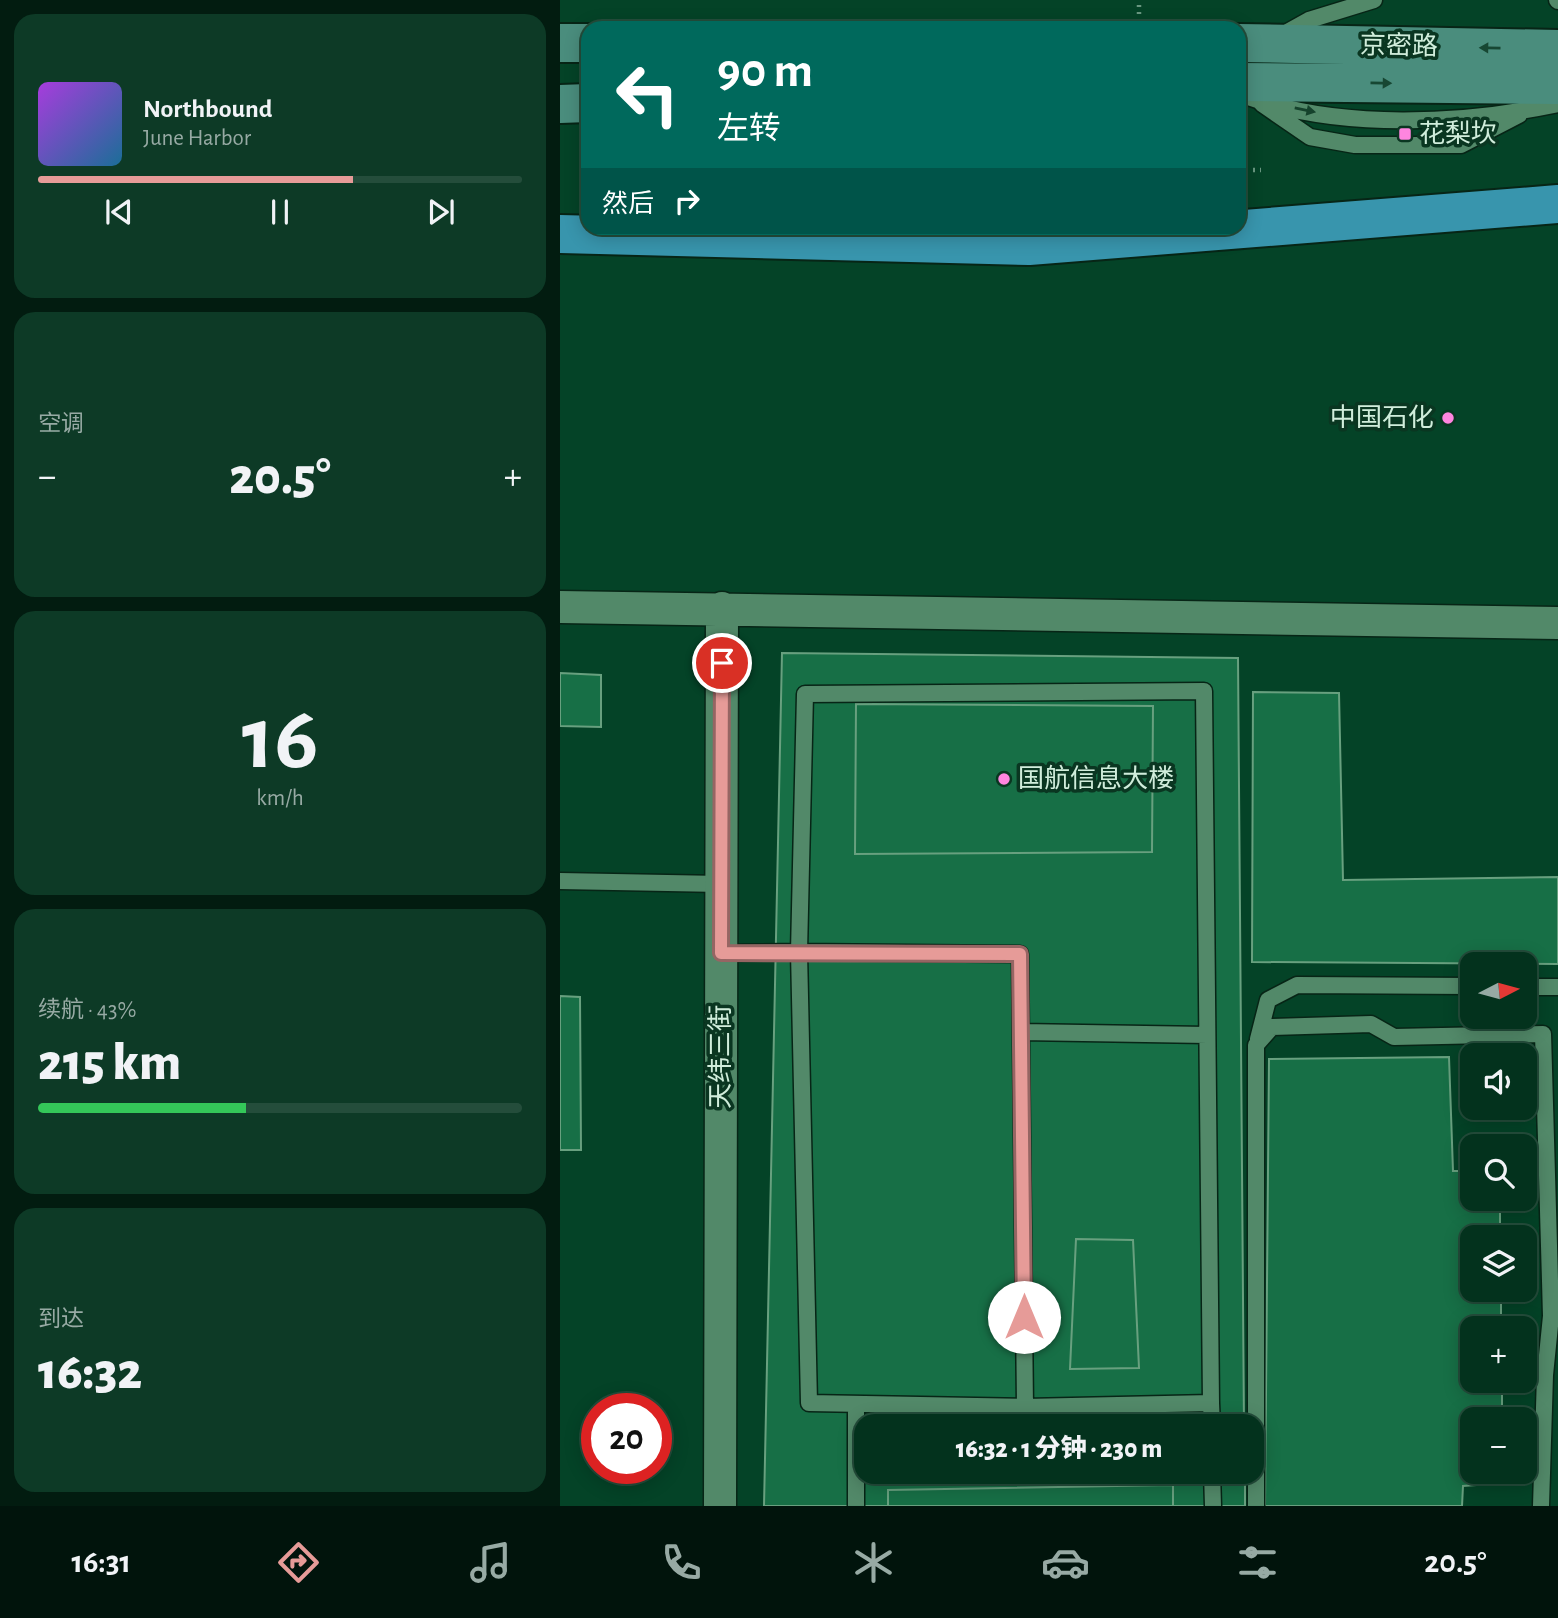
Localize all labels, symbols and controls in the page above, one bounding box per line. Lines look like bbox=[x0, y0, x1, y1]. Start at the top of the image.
street label: 京密路 bbox=[1360, 30, 1438, 60]
one-way arrow bbox=[1479, 42, 1501, 53]
text: 90 m bbox=[717, 47, 813, 96]
icon: left bbox=[602, 49, 693, 140]
one-way arrow bbox=[1370, 77, 1392, 89]
text: Northbound bbox=[143, 96, 272, 122]
one-way arrow bbox=[1294, 104, 1316, 115]
text: 左转 bbox=[717, 113, 781, 145]
place label: 花梨坎 bbox=[1419, 119, 1497, 147]
marker: 花梨坎 bbox=[1397, 126, 1413, 142]
text: June Harbor bbox=[143, 127, 251, 150]
icon: right bbox=[668, 182, 706, 220]
text: 然后 bbox=[602, 191, 654, 217]
icon: previous bbox=[100, 193, 138, 231]
icon: pause bbox=[261, 193, 299, 231]
icon: next bbox=[422, 193, 460, 231]
place label: 中国石化 bbox=[1330, 404, 1434, 431]
marker: 中国石化 bbox=[1440, 410, 1456, 426]
text: 空调 bbox=[38, 413, 84, 436]
text: 20.5° bbox=[229, 451, 331, 503]
text: − bbox=[38, 458, 56, 496]
text: + bbox=[504, 458, 522, 496]
pin bbox=[692, 633, 752, 693]
icon: arrive bbox=[703, 644, 741, 682]
text: 16 bbox=[242, 694, 318, 785]
place label: 国航信息大楼 bbox=[1018, 764, 1174, 792]
marker: 国航信息大楼 bbox=[996, 771, 1012, 787]
text: km/h bbox=[256, 787, 304, 810]
north arrow bbox=[1460, 952, 1536, 1029]
map controls bbox=[1460, 952, 1537, 1484]
text: 续航 · 43% bbox=[38, 999, 136, 1022]
street label: 天纬三街 bbox=[707, 1005, 734, 1109]
text: 215 km bbox=[38, 1037, 181, 1089]
button: sound bbox=[1460, 1043, 1537, 1120]
button: search bbox=[1460, 1134, 1537, 1211]
button: layers bbox=[1460, 1225, 1537, 1302]
position arrow bbox=[987, 1280, 1061, 1354]
text: 到达 bbox=[38, 1308, 84, 1331]
button: + bbox=[1460, 1316, 1537, 1393]
text: 16:32 bbox=[38, 1346, 142, 1398]
speed limit sign: 20 bbox=[581, 1393, 672, 1484]
button: − bbox=[1460, 1407, 1537, 1484]
text: 16:32 · 1 分钟 · 230 m bbox=[956, 1436, 1162, 1462]
icon: directions bbox=[274, 1538, 323, 1587]
icon: music bbox=[466, 1538, 515, 1587]
icon: phone bbox=[657, 1538, 706, 1587]
icon: climate bbox=[849, 1538, 898, 1587]
icon: car bbox=[1041, 1538, 1090, 1587]
icon: filters bbox=[1233, 1538, 1282, 1587]
text: 16:31 bbox=[71, 1546, 131, 1578]
text: 20.5° bbox=[1424, 1546, 1487, 1578]

